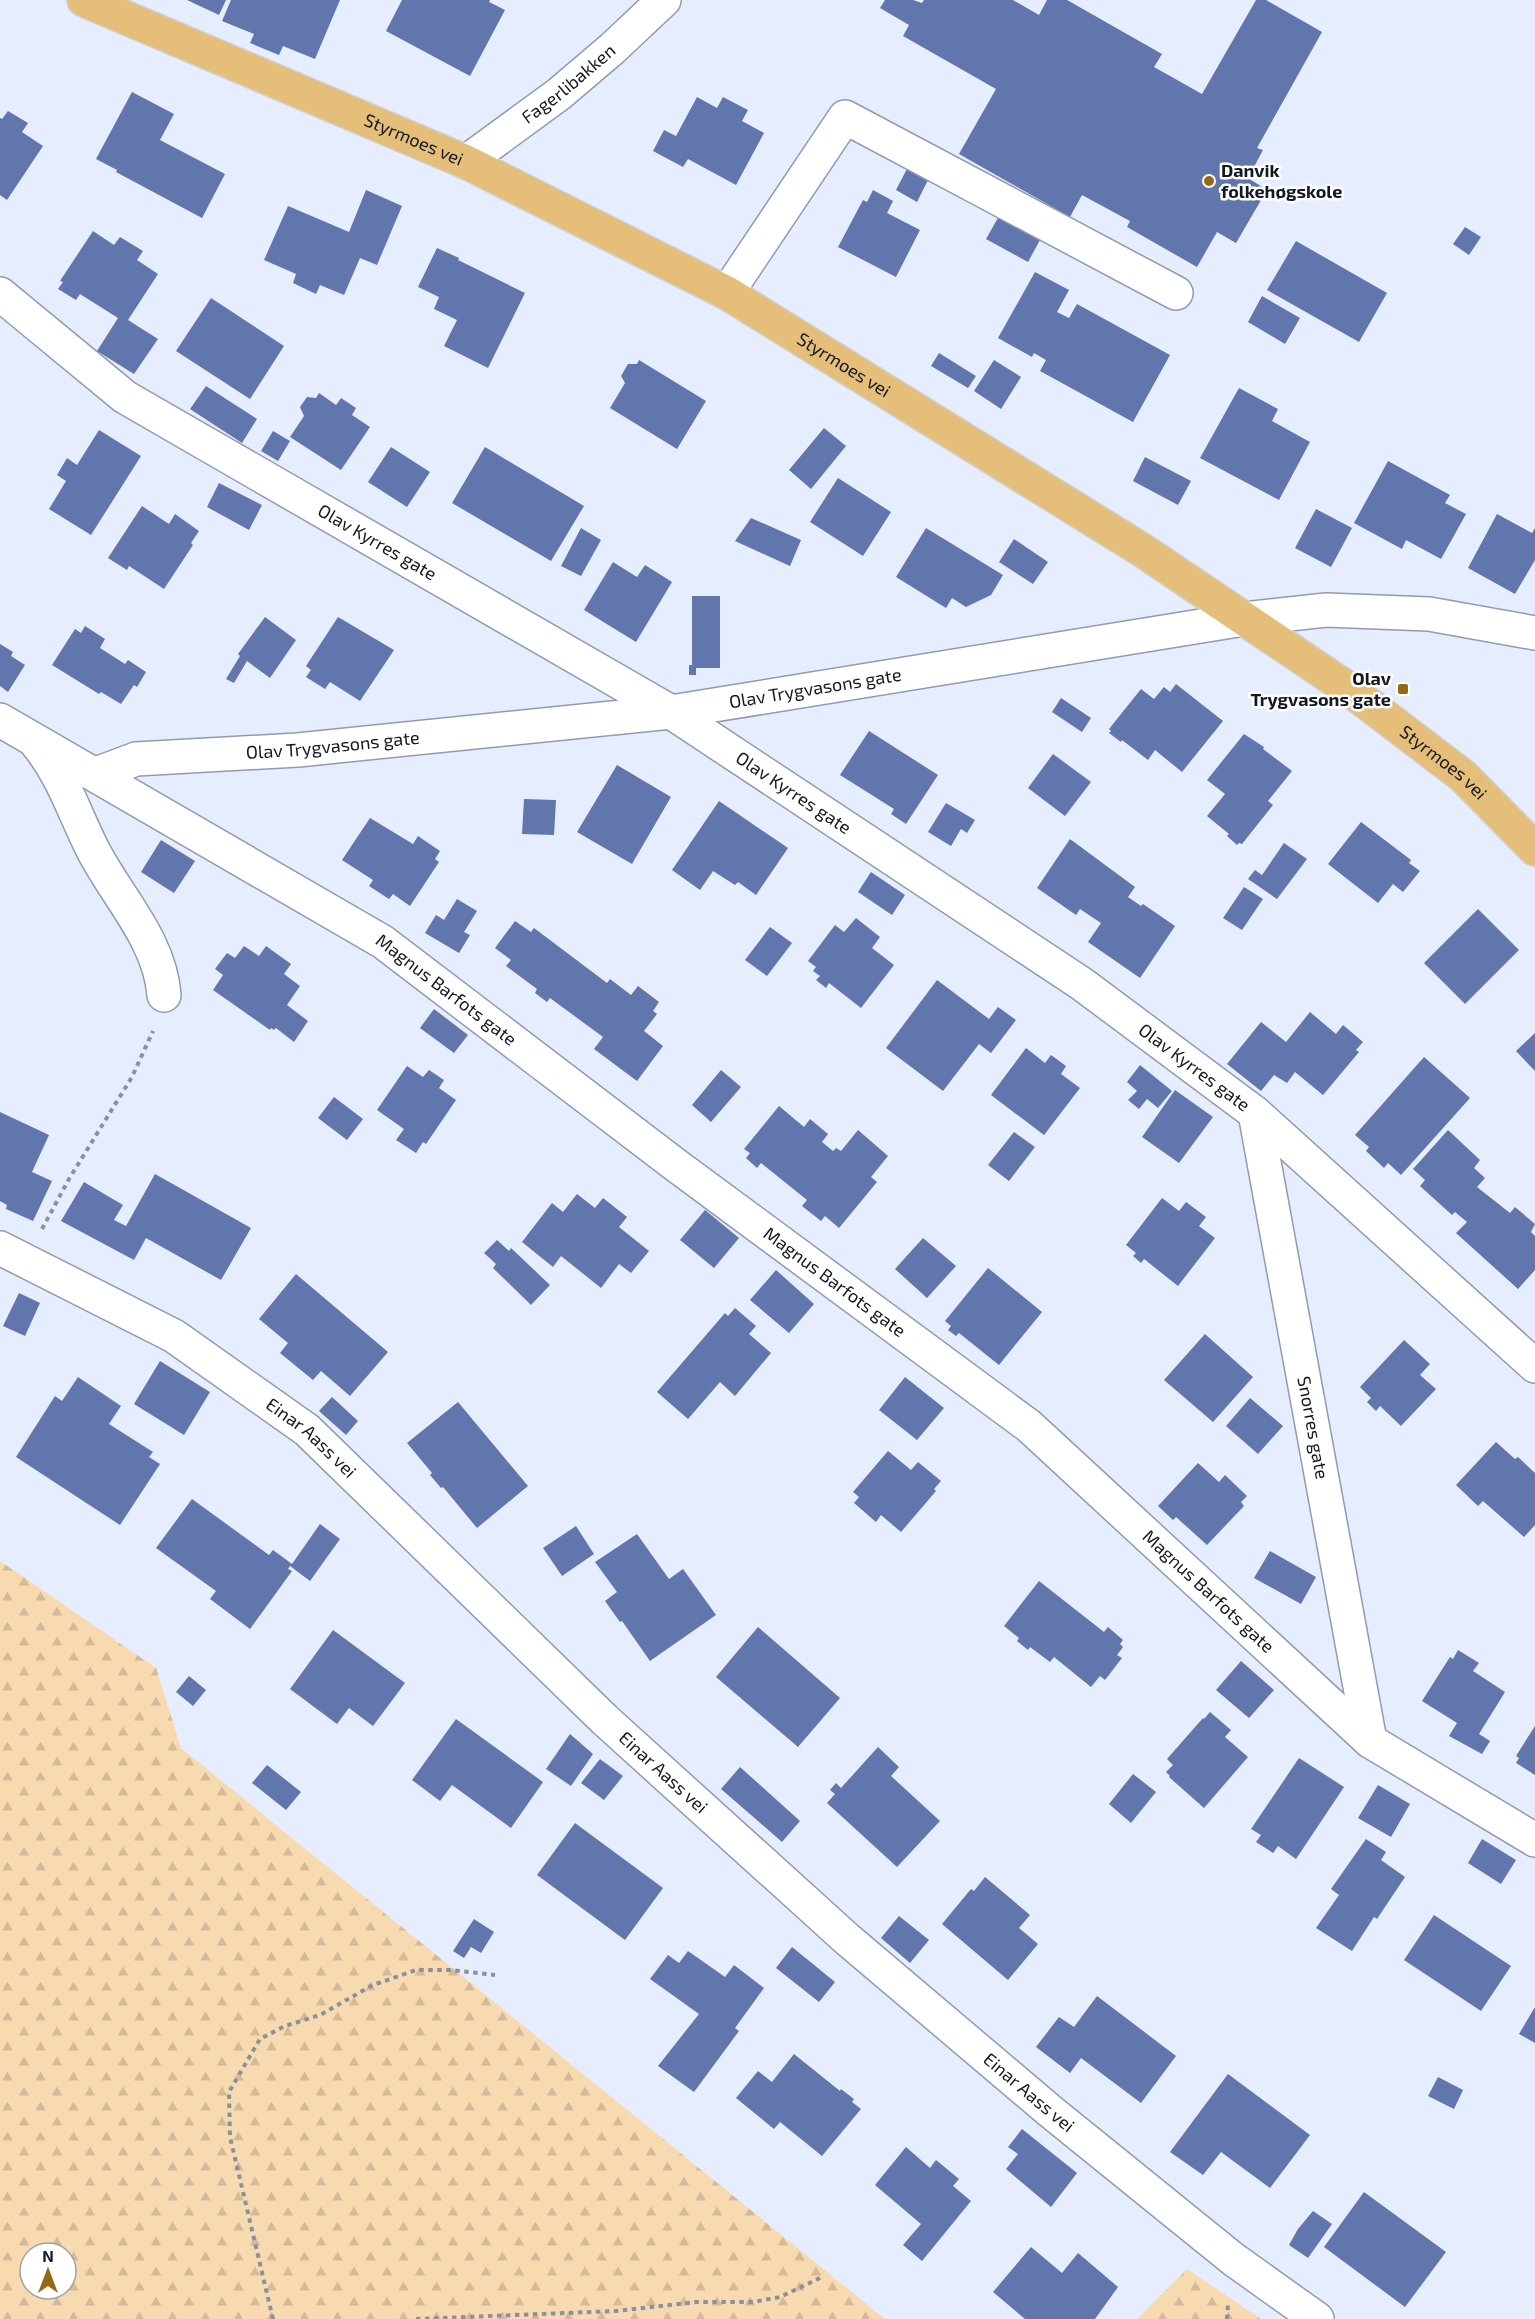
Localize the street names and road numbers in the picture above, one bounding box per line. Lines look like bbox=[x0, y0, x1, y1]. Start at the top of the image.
street label: Fagerlibakken bbox=[517, 39, 619, 128]
street label: Styrmoes vei bbox=[361, 108, 467, 170]
street label: Styrmoes vei bbox=[793, 327, 895, 401]
street label: Olav Kyrres gate bbox=[314, 499, 441, 584]
street label: Olav Trygvasons gate bbox=[727, 663, 903, 712]
street label: Styrmoes vei bbox=[1396, 720, 1492, 804]
street label: Olav Trygvasons gate bbox=[245, 726, 421, 763]
street label: Olav Kyrres gate bbox=[732, 746, 856, 838]
street label: Magnus Barfots gate bbox=[372, 929, 521, 1050]
street label: Olav Kyrres gate bbox=[1135, 1018, 1255, 1116]
street label: Magnus Barfots gate bbox=[760, 1222, 910, 1341]
street label: Snorres gate bbox=[1293, 1374, 1334, 1481]
street label: Einar Aass vei bbox=[262, 1393, 361, 1482]
street label: Magnus Barfots gate bbox=[1139, 1525, 1279, 1657]
street label: Einar Aass vei bbox=[615, 1726, 713, 1818]
street label: Einar Aass vei bbox=[979, 2047, 1079, 2136]

